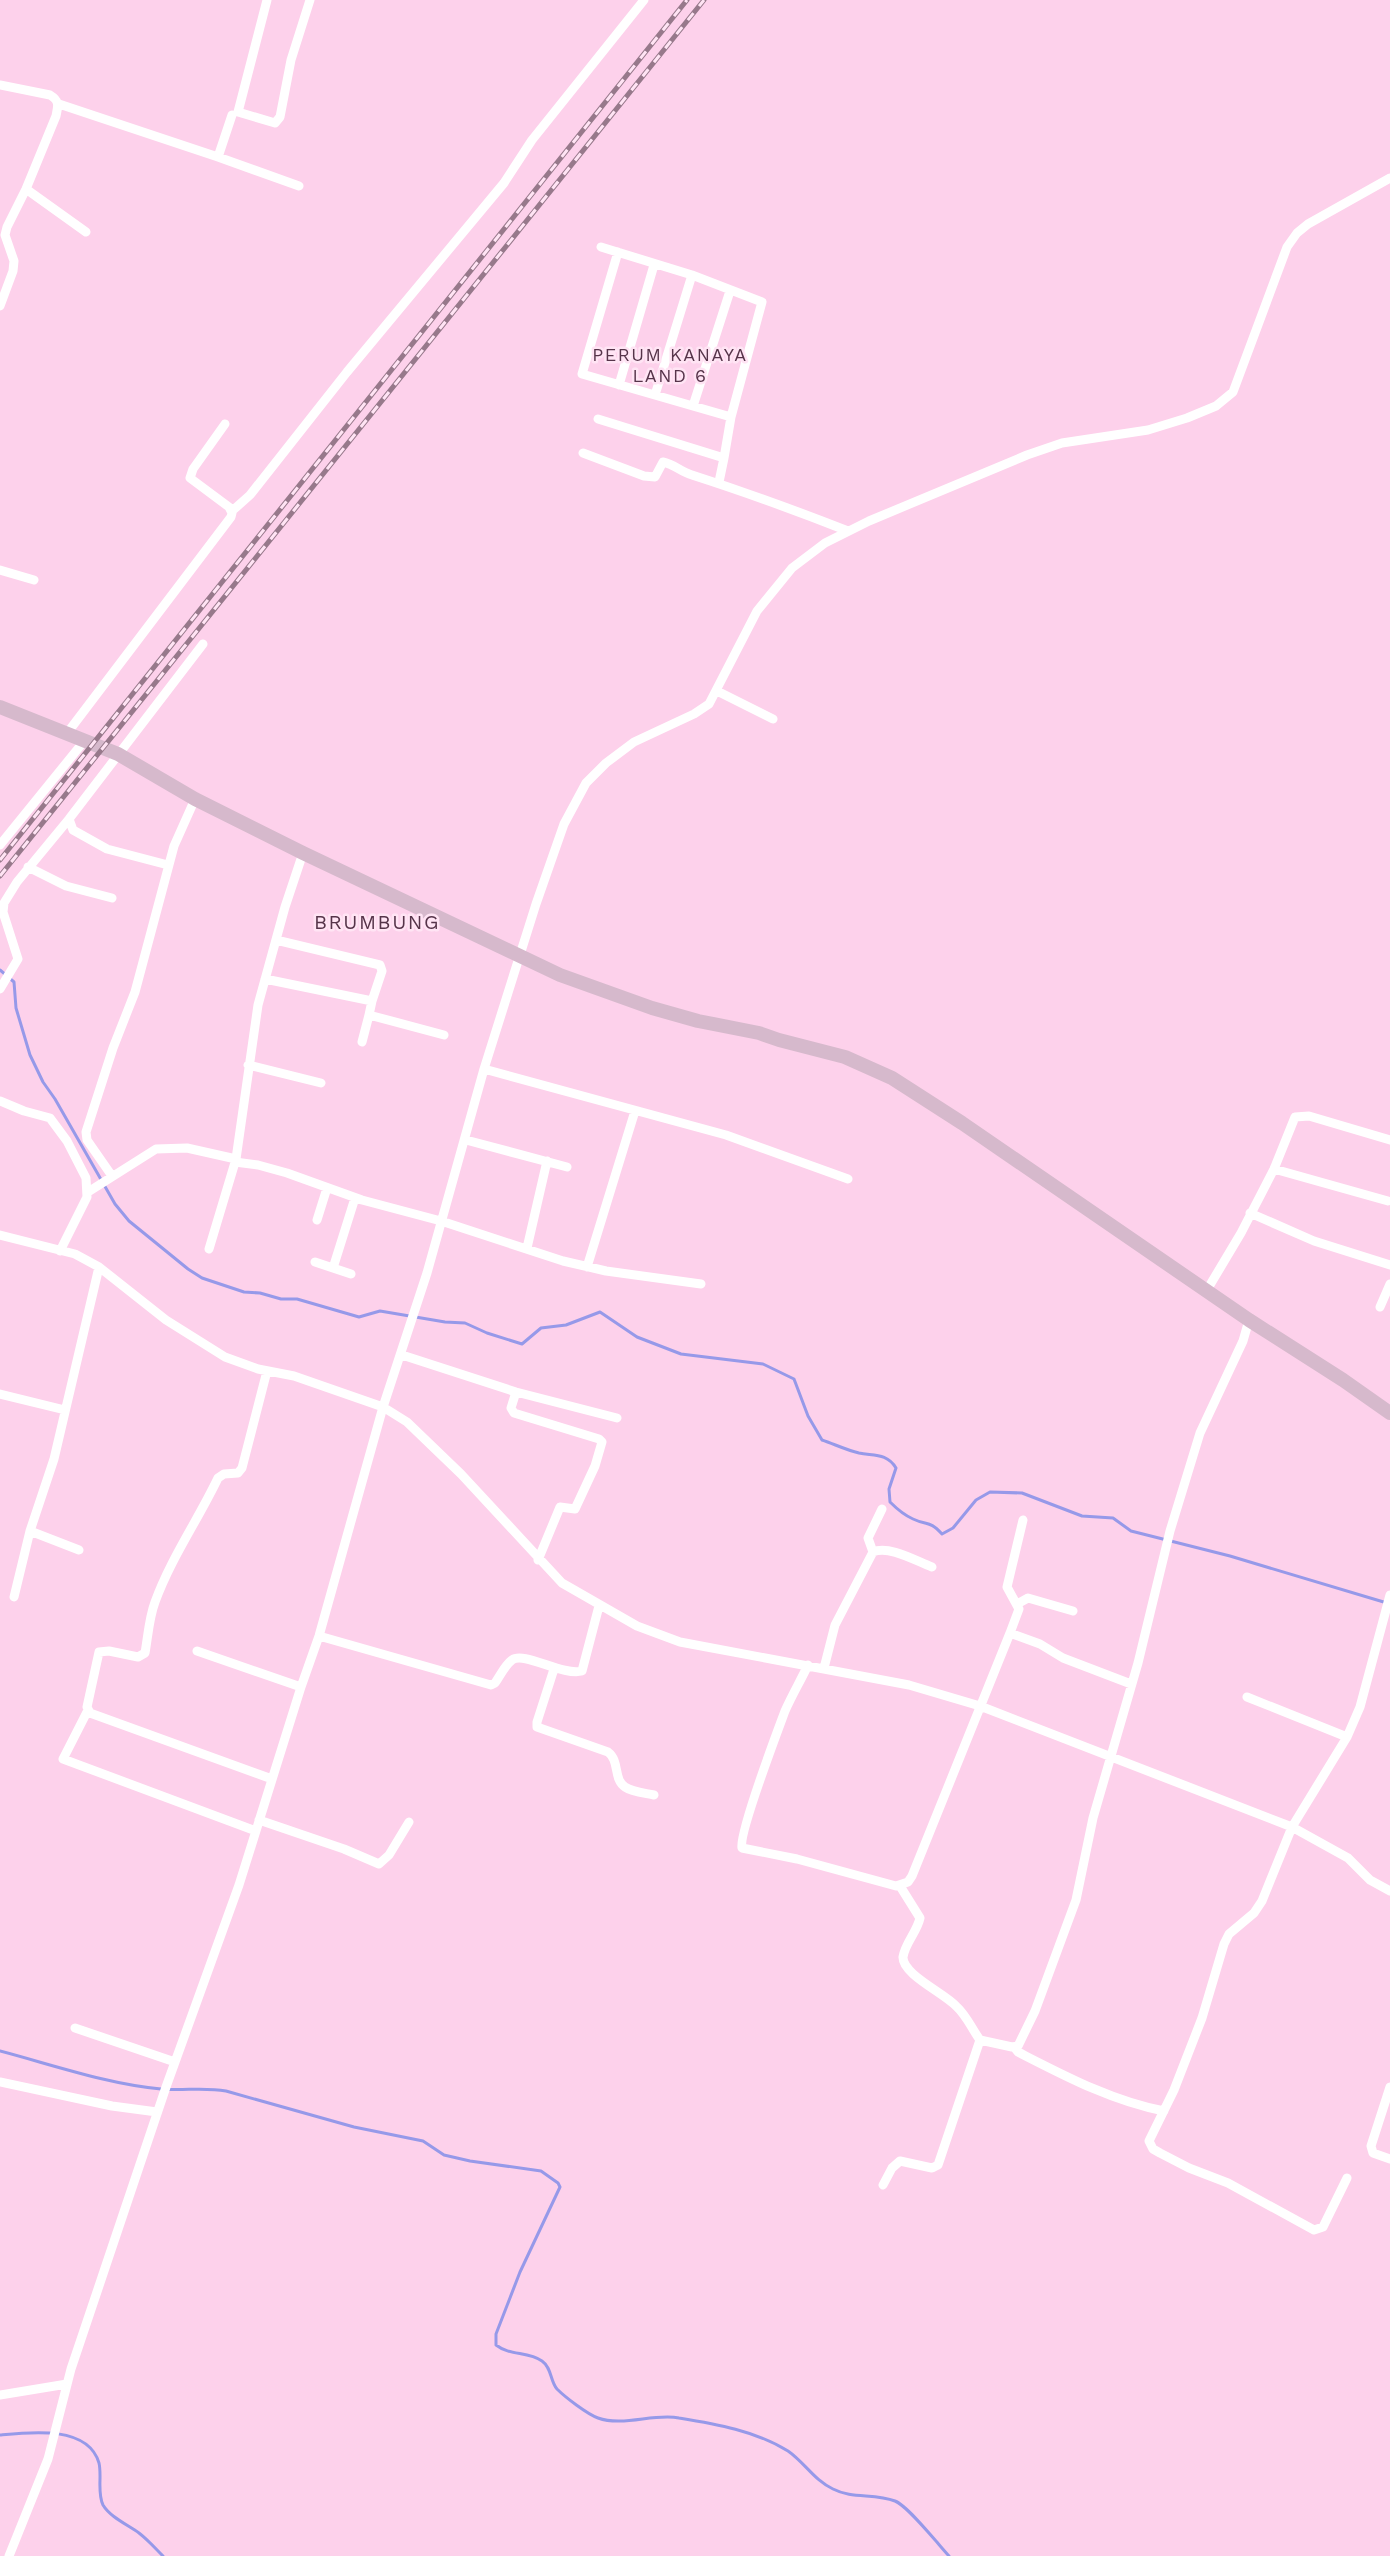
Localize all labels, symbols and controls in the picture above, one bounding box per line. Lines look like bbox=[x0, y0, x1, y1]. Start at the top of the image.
district label: PERUM KANAYA LAND 6 bbox=[592, 344, 748, 386]
district label: BRUMBUNG bbox=[314, 910, 440, 934]

